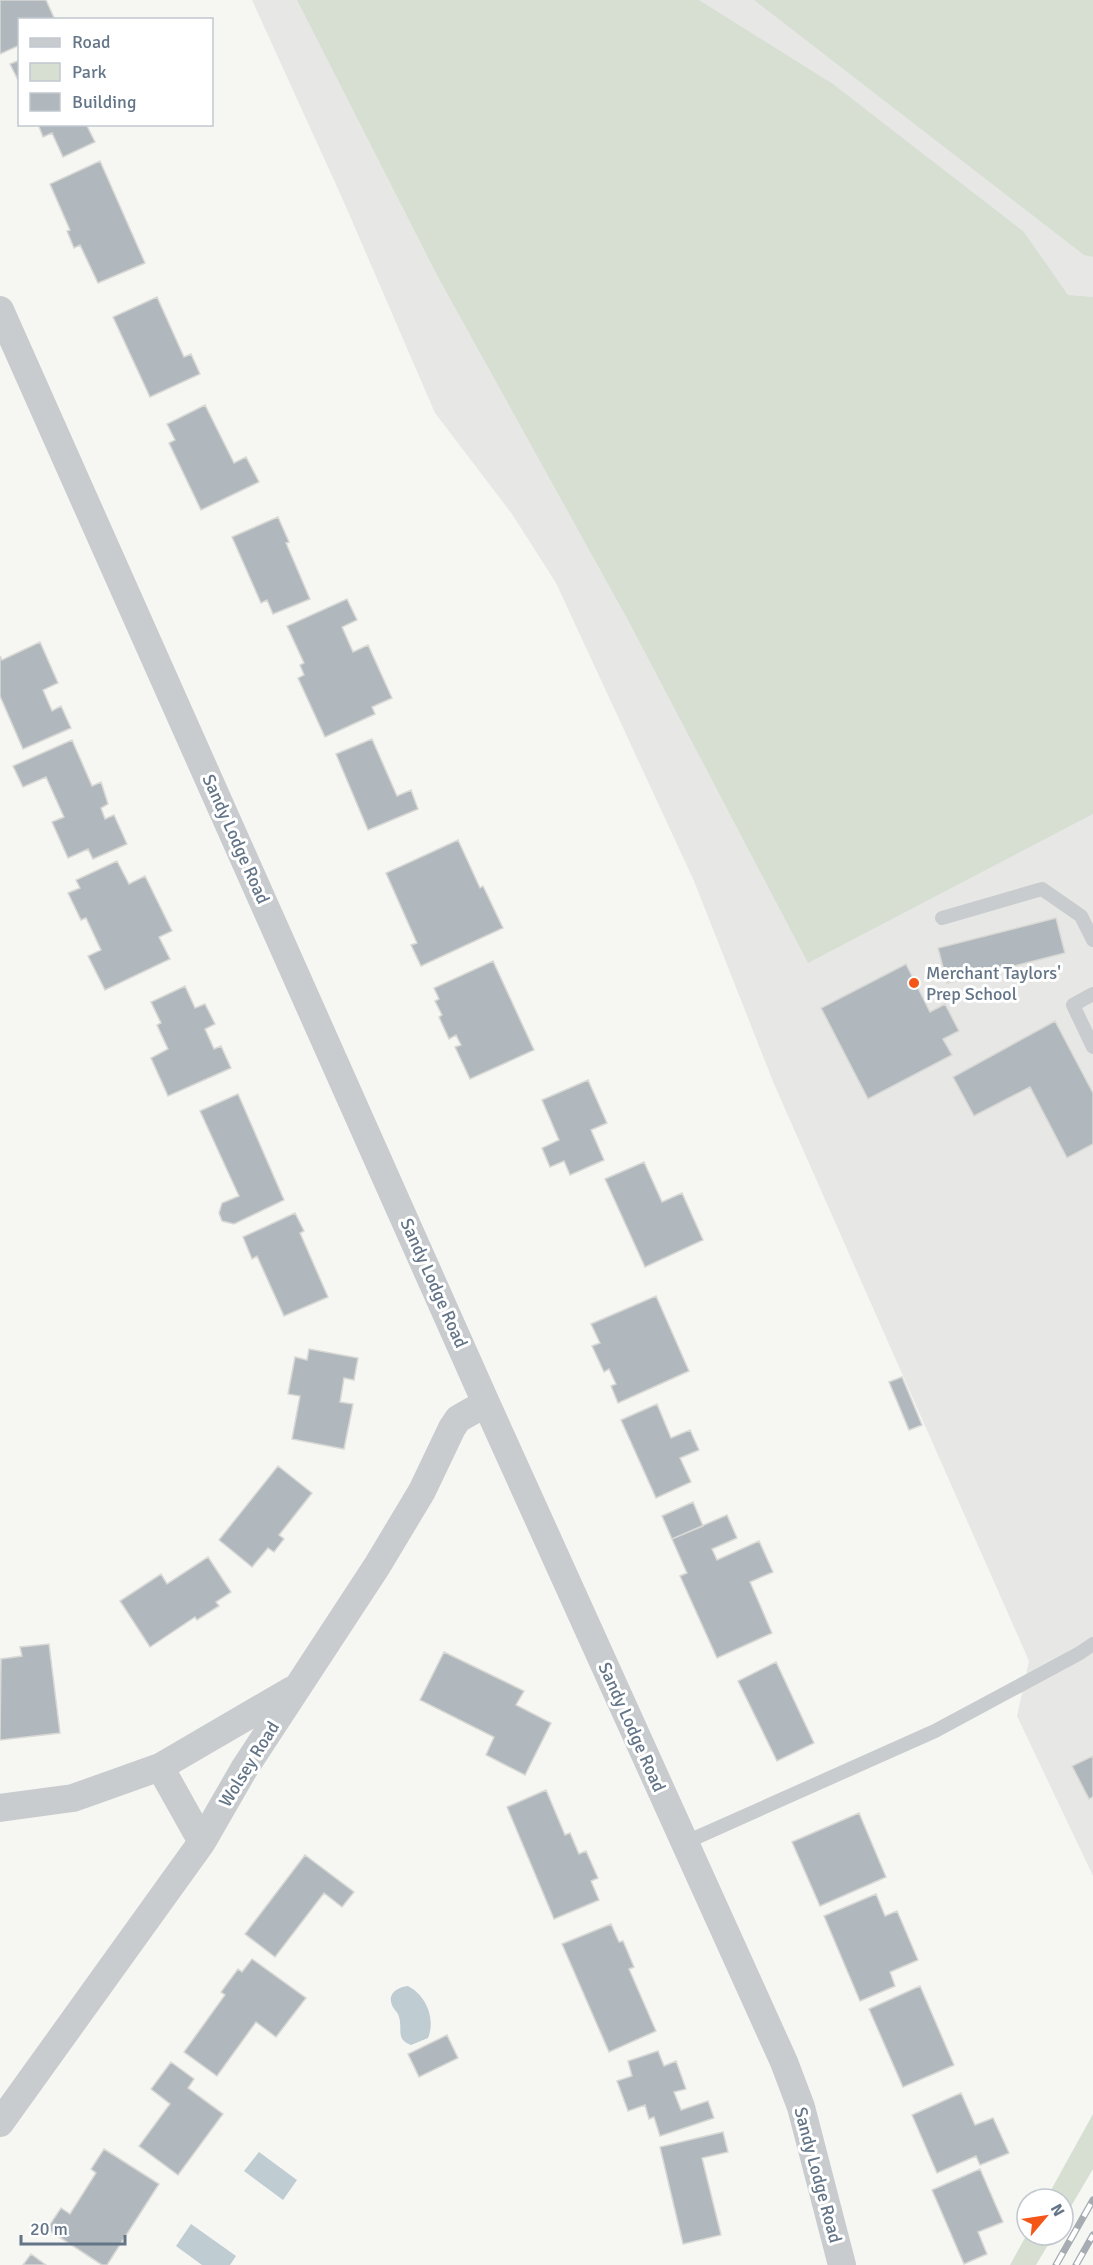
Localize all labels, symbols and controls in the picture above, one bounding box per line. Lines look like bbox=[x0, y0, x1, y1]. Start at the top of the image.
legend bbox=[18, 18, 213, 126]
text: Road bbox=[72, 31, 111, 53]
text: Park bbox=[72, 61, 107, 83]
text: Building bbox=[72, 91, 136, 113]
street label: Sandy Lodge Road bbox=[198, 771, 274, 907]
place label: Merchant Taylors' Prep School bbox=[926, 962, 1061, 1005]
marker: Merchant Taylors' Prep School bbox=[907, 976, 921, 990]
street label: Sandy Lodge Road bbox=[396, 1215, 472, 1351]
street label: Sandy Lodge Road bbox=[594, 1659, 670, 1795]
street label: Wolsey Road bbox=[214, 1717, 284, 1811]
street label: Sandy Lodge Road bbox=[789, 2105, 847, 2245]
north arrow bbox=[1015, 2187, 1075, 2247]
text: N bbox=[1046, 2200, 1069, 2220]
scale bar bbox=[21, 2208, 124, 2246]
text: 20 m bbox=[30, 2218, 68, 2240]

